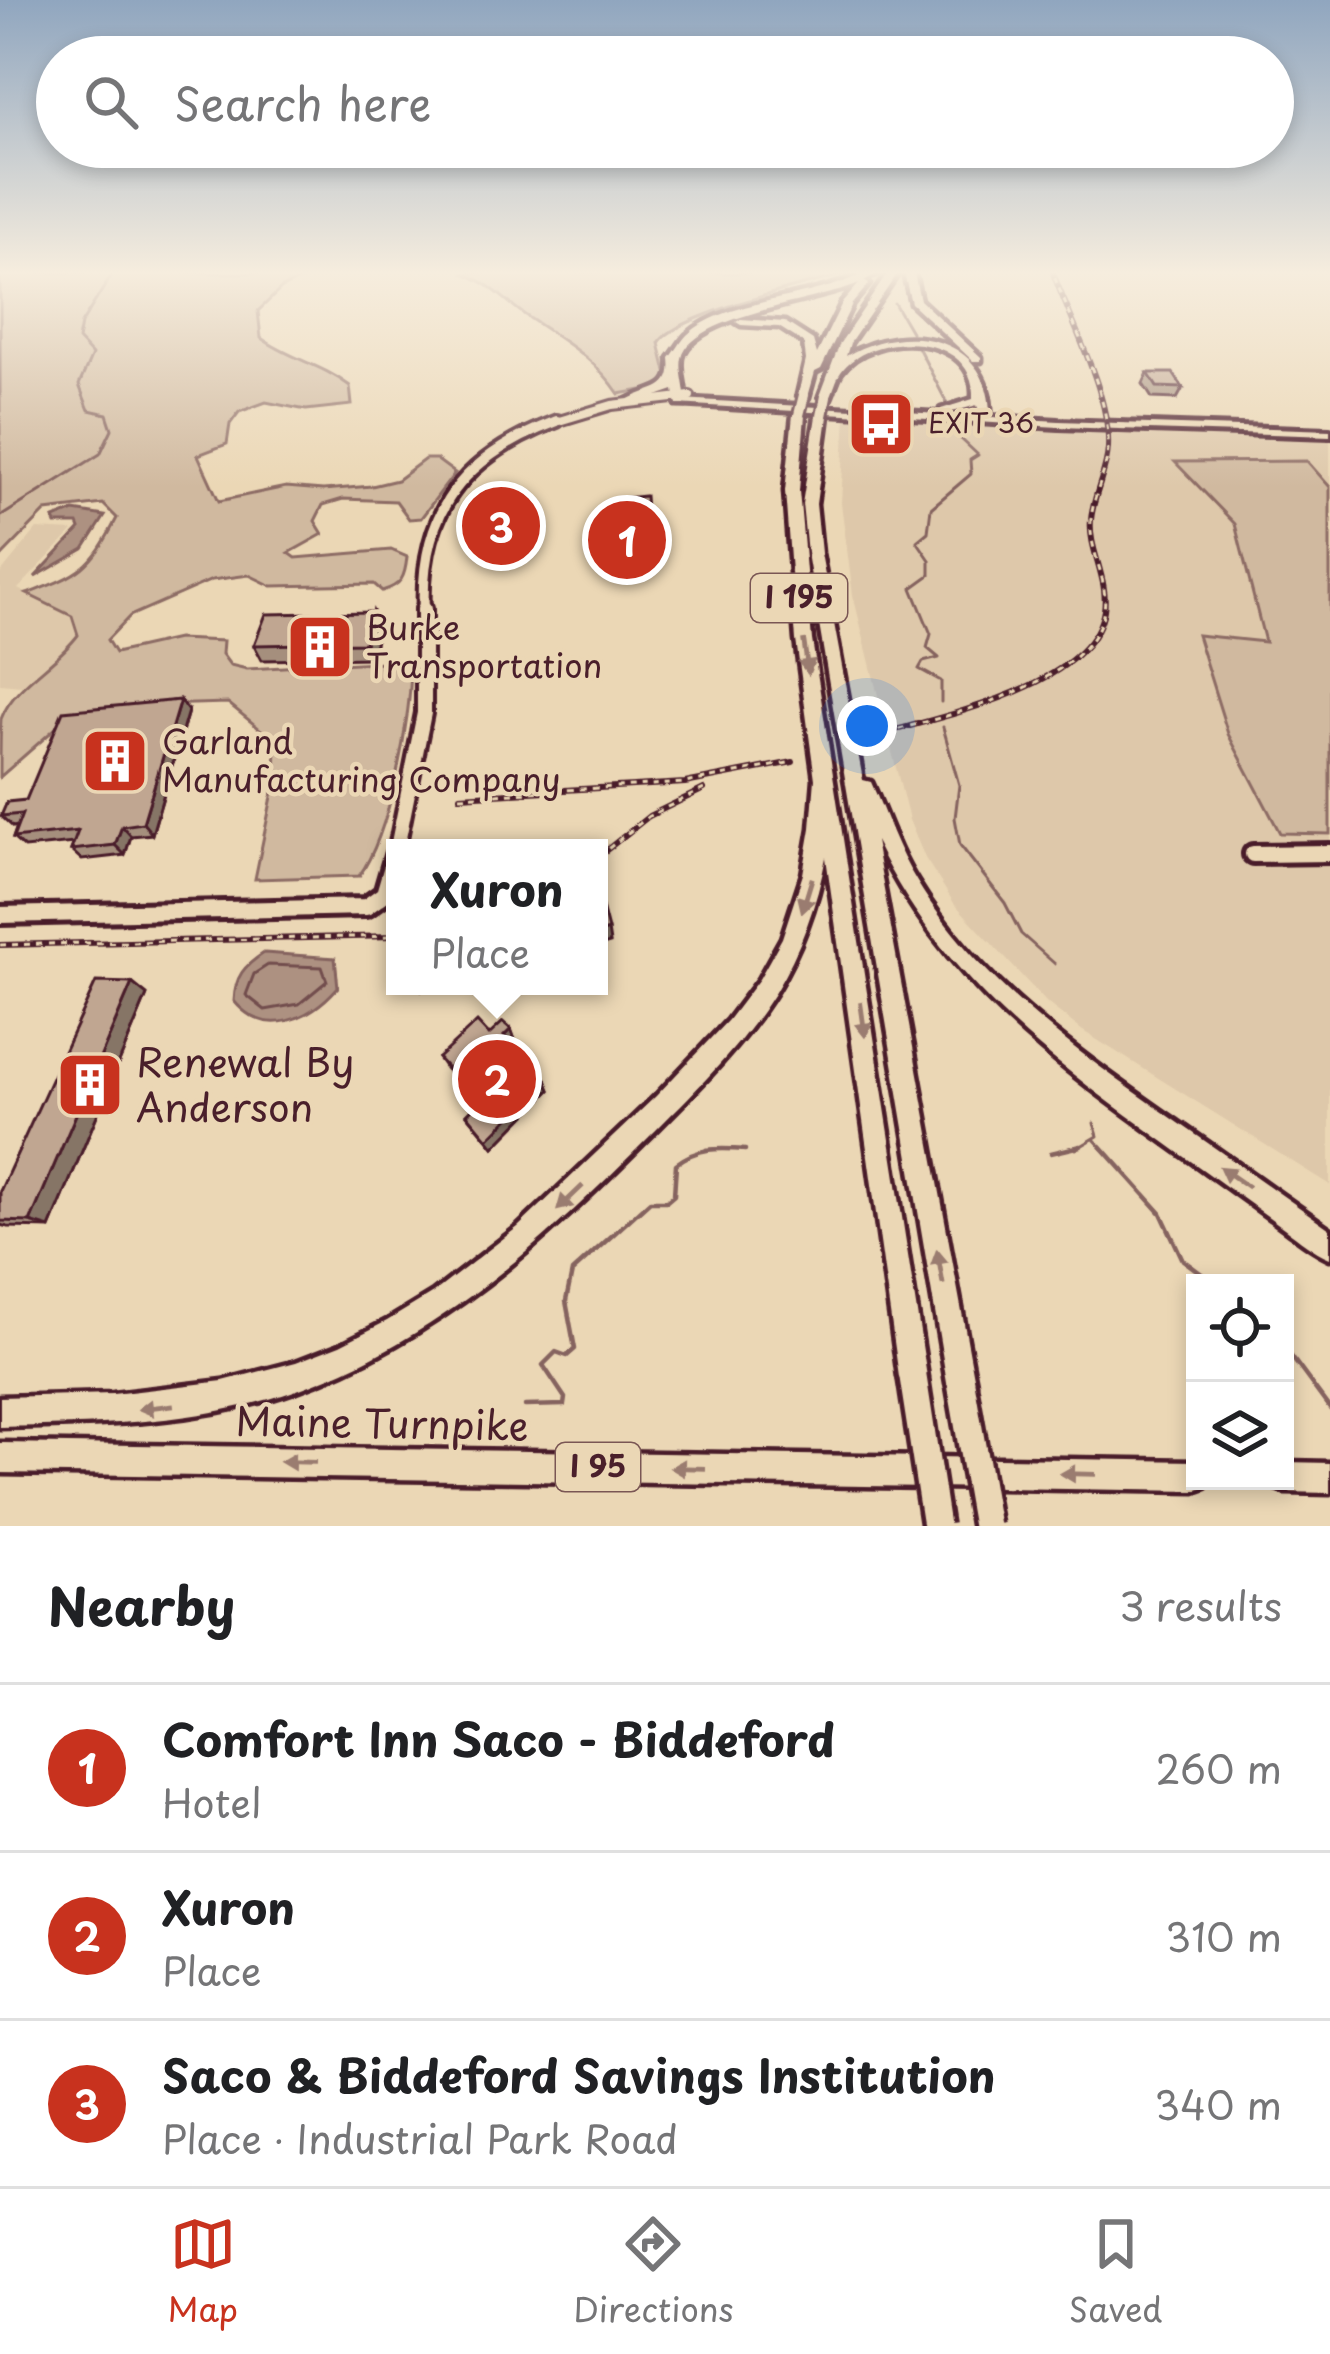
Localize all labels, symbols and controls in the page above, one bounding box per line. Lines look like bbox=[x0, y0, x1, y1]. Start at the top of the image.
search box bbox=[36, 36, 1294, 168]
text: Search here bbox=[174, 68, 431, 136]
icon: search bbox=[78, 69, 144, 135]
bus stop icon: EXIT 36 bbox=[846, 389, 916, 459]
place label: EXIT 36 bbox=[928, 401, 1034, 442]
pin: 3 bbox=[462, 481, 540, 571]
pin: 1 bbox=[588, 495, 666, 585]
road number: I 195 bbox=[751, 574, 847, 622]
place label: Burke Transportation bbox=[366, 601, 602, 689]
building icon: Burke Transportation bbox=[285, 612, 355, 682]
one-way arrow bbox=[797, 639, 816, 676]
your location bbox=[837, 696, 897, 756]
place label: Garland Manufacturing Company bbox=[162, 715, 561, 803]
building icon: Garland Manufacturing Company bbox=[80, 726, 150, 796]
popup bbox=[386, 839, 608, 995]
text: Xuron bbox=[430, 854, 564, 922]
one-way arrow bbox=[797, 877, 815, 914]
text: Place bbox=[430, 922, 530, 981]
one-way arrow bbox=[854, 1001, 873, 1039]
place label: Renewal By Anderson bbox=[136, 1031, 354, 1135]
pin: 2 bbox=[458, 1034, 536, 1124]
building icon: Renewal By Anderson bbox=[55, 1050, 125, 1120]
one-way arrow bbox=[1219, 1166, 1251, 1190]
one-way arrow bbox=[556, 1184, 585, 1212]
one-way arrow bbox=[930, 1248, 949, 1286]
map controls bbox=[1186, 1274, 1294, 1490]
button: locate bbox=[1186, 1274, 1294, 1382]
button: layers bbox=[1186, 1382, 1294, 1490]
street label: Maine Turnpike bbox=[235, 1389, 529, 1454]
one-way arrow bbox=[137, 1397, 174, 1416]
road number: I 95 bbox=[556, 1443, 640, 1491]
one-way arrow bbox=[278, 1452, 316, 1472]
one-way arrow bbox=[668, 1459, 706, 1478]
one-way arrow bbox=[1058, 1465, 1096, 1484]
text: Nearby bbox=[48, 1566, 235, 1643]
text: 3 results bbox=[1119, 1575, 1282, 1634]
text: Comfort Inn Saco - Biddeford bbox=[162, 1704, 835, 1772]
text: 1 bbox=[78, 1738, 96, 1797]
text: 260 m bbox=[1155, 1738, 1282, 1797]
text: Hotel bbox=[162, 1772, 261, 1831]
text: Xuron bbox=[162, 1872, 295, 1940]
text: 2 bbox=[73, 1906, 101, 1965]
text: 310 m bbox=[1165, 1906, 1282, 1965]
text: Place bbox=[162, 1940, 262, 1999]
text: Saco & Biddeford Savings Institution bbox=[162, 2040, 995, 2108]
text: 3 bbox=[74, 2074, 100, 2133]
text: 340 m bbox=[1154, 2074, 1282, 2133]
text: Place · Industrial Park Road bbox=[162, 2108, 678, 2167]
tab: Map bbox=[168, 2211, 238, 2333]
tab: Directions bbox=[573, 2211, 734, 2333]
tab: Saved bbox=[1069, 2211, 1162, 2333]

